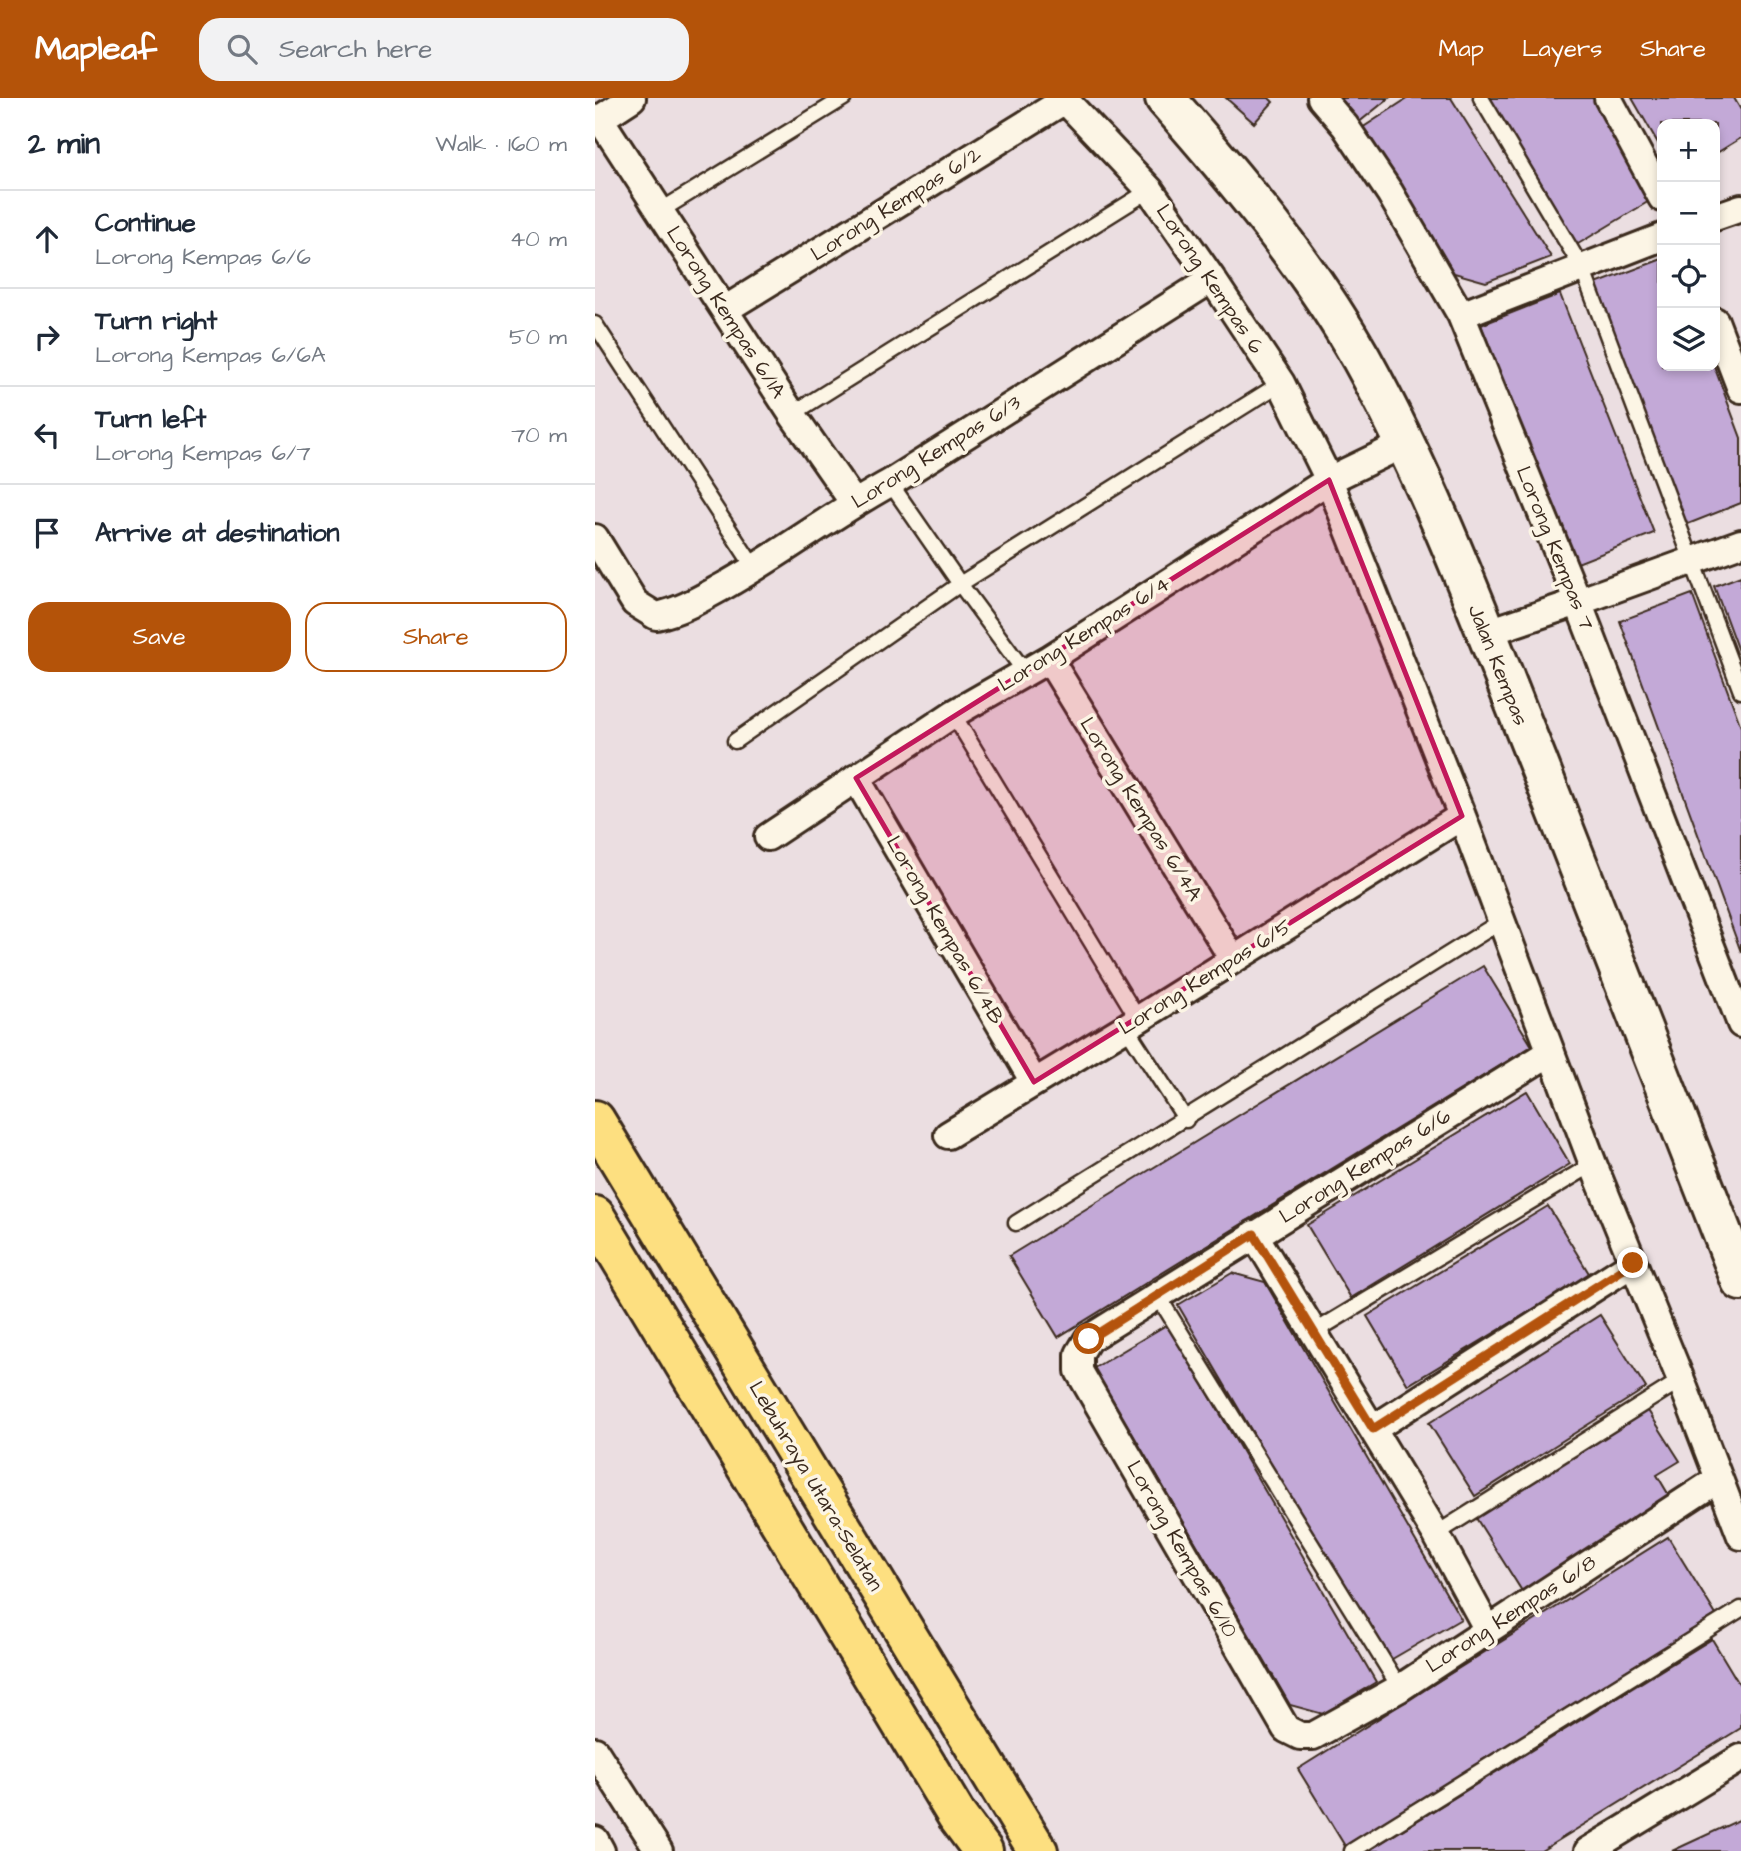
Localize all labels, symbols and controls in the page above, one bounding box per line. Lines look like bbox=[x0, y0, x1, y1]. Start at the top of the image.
search box bbox=[199, 18, 689, 81]
text: Mapleaf bbox=[35, 26, 157, 72]
icon: search bbox=[223, 30, 261, 68]
text: Search here bbox=[279, 31, 432, 67]
text: Map bbox=[1439, 32, 1484, 66]
text: Layers bbox=[1522, 32, 1602, 66]
text: Share bbox=[1640, 32, 1706, 66]
map controls bbox=[1657, 119, 1720, 371]
button: + bbox=[1657, 119, 1720, 182]
text: 2 min bbox=[28, 123, 100, 165]
text: Walk · 160 m bbox=[435, 128, 567, 160]
street label: Lorong Kempas 6/2 bbox=[805, 140, 988, 270]
button: − bbox=[1657, 182, 1720, 245]
street label: Lorong Kempas 6 bbox=[1148, 199, 1271, 361]
text: Continue bbox=[95, 205, 196, 241]
icon: ahead bbox=[28, 220, 66, 258]
street label: Lorong Kempas 6/1A bbox=[658, 220, 793, 405]
text: 40 m bbox=[510, 223, 567, 255]
text: Lorong Kempas 6/6 bbox=[95, 241, 311, 273]
button: locate bbox=[1657, 245, 1720, 308]
text: Turn right bbox=[95, 303, 217, 339]
button: layers bbox=[1657, 308, 1720, 371]
icon: right bbox=[28, 318, 66, 356]
text: 50 m bbox=[509, 321, 567, 353]
text: Lorong Kempas 6/6A bbox=[95, 339, 326, 371]
street label: Lorong Kempas 6/3 bbox=[846, 388, 1028, 518]
text: Turn left bbox=[95, 401, 206, 437]
icon: left bbox=[28, 416, 66, 454]
text: 70 m bbox=[511, 419, 567, 451]
text: Lorong Kempas 6/7 bbox=[95, 437, 311, 469]
street label: Lorong Kempas 7 bbox=[1507, 462, 1601, 635]
icon: arrive bbox=[28, 514, 66, 552]
text: Arrive at destination bbox=[95, 515, 340, 551]
street label: Lorong Kempas 6/4 bbox=[992, 569, 1177, 701]
street label: Jalan Kempas bbox=[1460, 600, 1535, 730]
button: Save bbox=[28, 602, 291, 672]
button: Share bbox=[305, 602, 567, 672]
street label: Lorong Kempas 6/4A bbox=[1071, 712, 1210, 908]
street label: Lorong Kempas 6/4B bbox=[877, 830, 1011, 1031]
street label: Lorong Kempas 6/5 bbox=[1113, 912, 1298, 1044]
street label: Lorong Kempas 6/6 bbox=[1274, 1101, 1457, 1232]
route end bbox=[1617, 1247, 1648, 1278]
route start bbox=[1073, 1323, 1104, 1354]
street label: Lebuhraya Utara–Selatan bbox=[740, 1376, 890, 1597]
street label: Lorong Kempas 6/10 bbox=[1118, 1455, 1245, 1644]
street label: Lorong Kempas 6/8 bbox=[1420, 1548, 1603, 1682]

